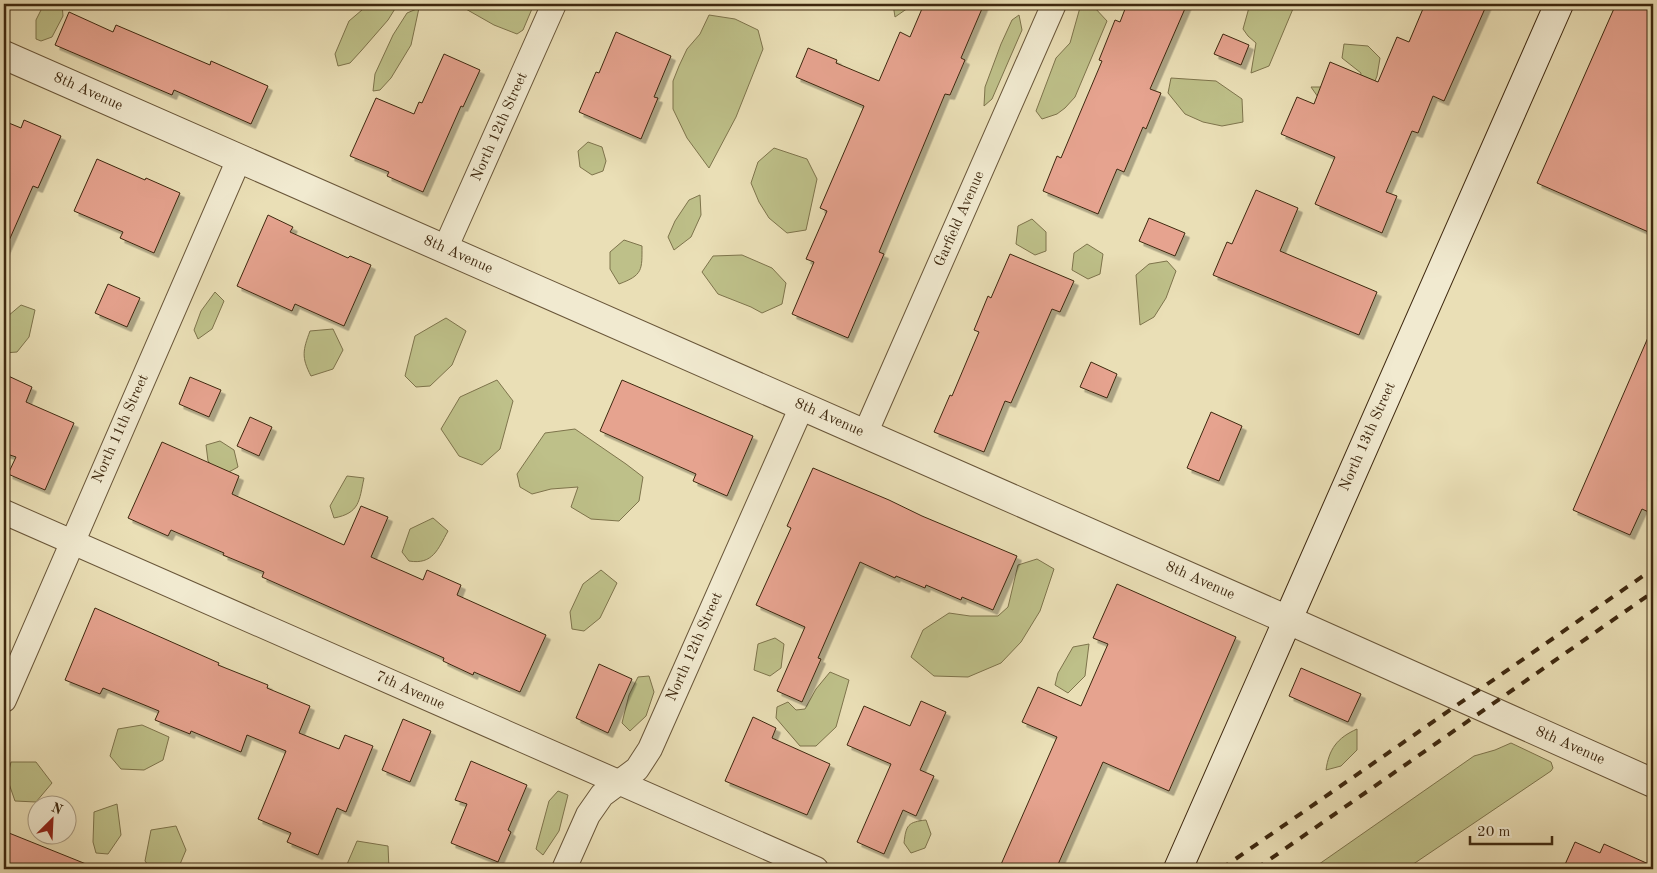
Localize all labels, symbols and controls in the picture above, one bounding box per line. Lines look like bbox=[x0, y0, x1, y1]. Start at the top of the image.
street label: 8th Avenue bbox=[51, 70, 125, 114]
street label: North 12th Street bbox=[469, 70, 531, 184]
street label: Garfield Avenue bbox=[932, 169, 988, 269]
street label: 8th Avenue bbox=[421, 233, 495, 277]
street label: North 11th Street bbox=[90, 372, 152, 486]
street label: North 13th Street bbox=[1337, 380, 1399, 494]
street label: 8th Avenue bbox=[792, 396, 866, 440]
street label: 8th Avenue bbox=[1163, 559, 1237, 603]
street label: North 12th Street bbox=[664, 590, 726, 704]
street label: 7th Avenue bbox=[373, 669, 447, 713]
street label: 8th Avenue bbox=[1533, 724, 1607, 768]
north arrow bbox=[28, 796, 78, 846]
text: N bbox=[49, 800, 65, 818]
scale bar bbox=[1470, 813, 1552, 845]
text: 20 m bbox=[1477, 825, 1511, 840]

